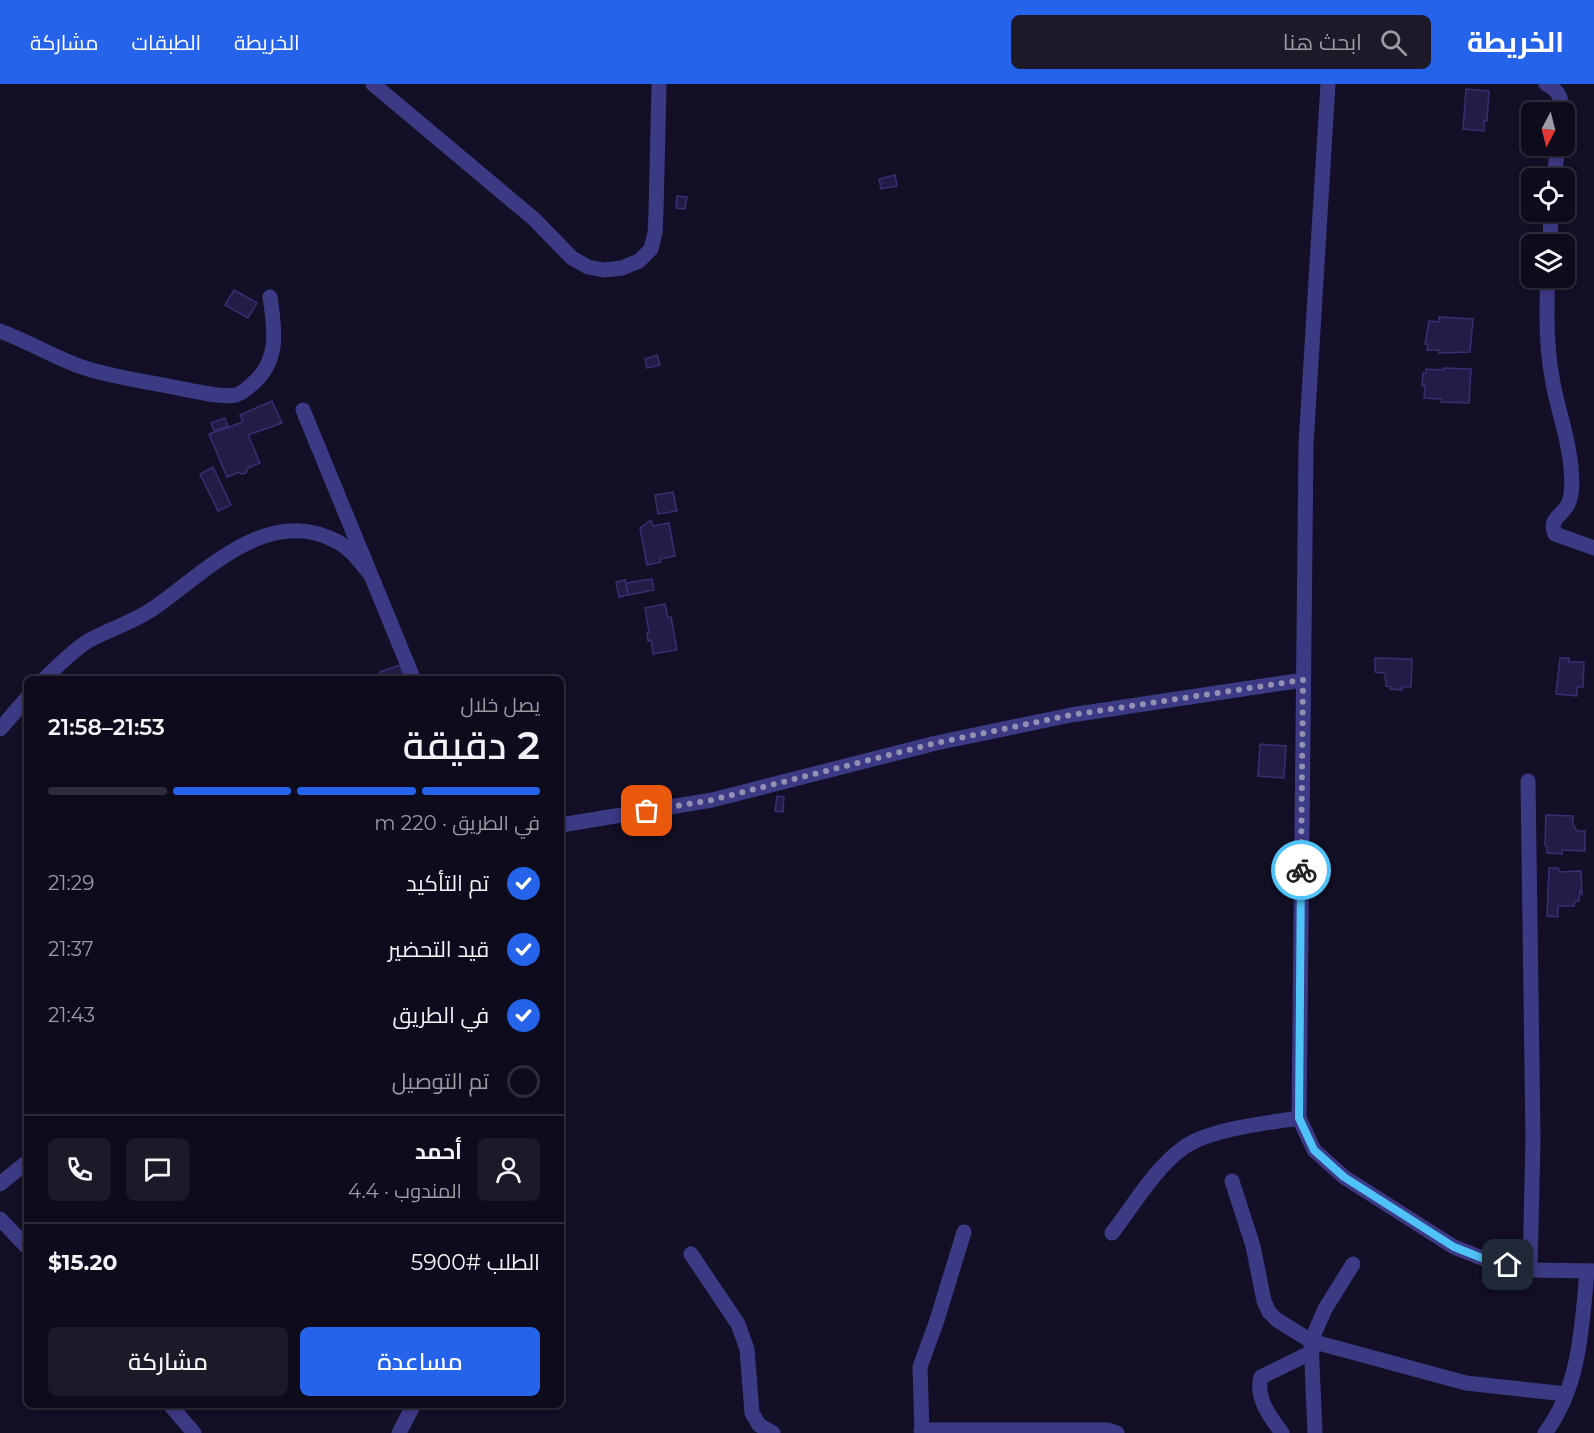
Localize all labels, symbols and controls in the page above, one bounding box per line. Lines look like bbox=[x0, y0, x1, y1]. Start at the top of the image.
search box bbox=[1011, 15, 1431, 69]
text: الخريطة bbox=[1467, 25, 1564, 59]
icon: search bbox=[1377, 26, 1410, 59]
text: ابحث هنا bbox=[1283, 29, 1362, 56]
text: مشاركة bbox=[30, 30, 99, 55]
text: الطبقات bbox=[132, 30, 201, 55]
text: الخريطة bbox=[234, 30, 300, 55]
north arrow bbox=[1521, 102, 1575, 156]
map controls bbox=[1521, 102, 1575, 288]
button: locate bbox=[1521, 168, 1575, 222]
button: layers bbox=[1521, 234, 1575, 288]
text: يصل خلال bbox=[461, 693, 540, 717]
text: 21:53–21:58 bbox=[48, 714, 165, 741]
text: 2 دقيقة bbox=[403, 721, 540, 769]
pin bbox=[621, 785, 672, 836]
icon: bag bbox=[630, 794, 663, 827]
text: في الطريق · 220 m bbox=[374, 811, 540, 835]
courier bbox=[1271, 840, 1331, 900]
icon: bike bbox=[1285, 854, 1318, 887]
icon: check bbox=[507, 867, 540, 900]
text: تم التأكيد bbox=[406, 870, 489, 897]
text: 21:29 bbox=[48, 871, 94, 895]
icon: check bbox=[507, 933, 540, 966]
text: قيد التحضير bbox=[388, 936, 489, 963]
text: 21:37 bbox=[48, 937, 94, 961]
icon: check bbox=[507, 999, 540, 1032]
text: في الطريق bbox=[392, 1002, 489, 1029]
text: 21:43 bbox=[48, 1003, 95, 1027]
text: تم التوصيل bbox=[392, 1068, 489, 1095]
button: phone bbox=[48, 1138, 111, 1201]
button: chat bbox=[126, 1138, 189, 1201]
text: أحمد bbox=[415, 1138, 462, 1165]
button: person bbox=[477, 1138, 540, 1201]
text: المندوب · 4.4 bbox=[348, 1179, 462, 1203]
pin bbox=[1482, 1239, 1533, 1290]
icon: home bbox=[1491, 1248, 1524, 1281]
text: $15.20 bbox=[48, 1249, 117, 1276]
text: الطلب #5900 bbox=[411, 1249, 540, 1276]
button: مشاركة bbox=[48, 1327, 288, 1396]
button: مساعدة bbox=[300, 1327, 540, 1396]

